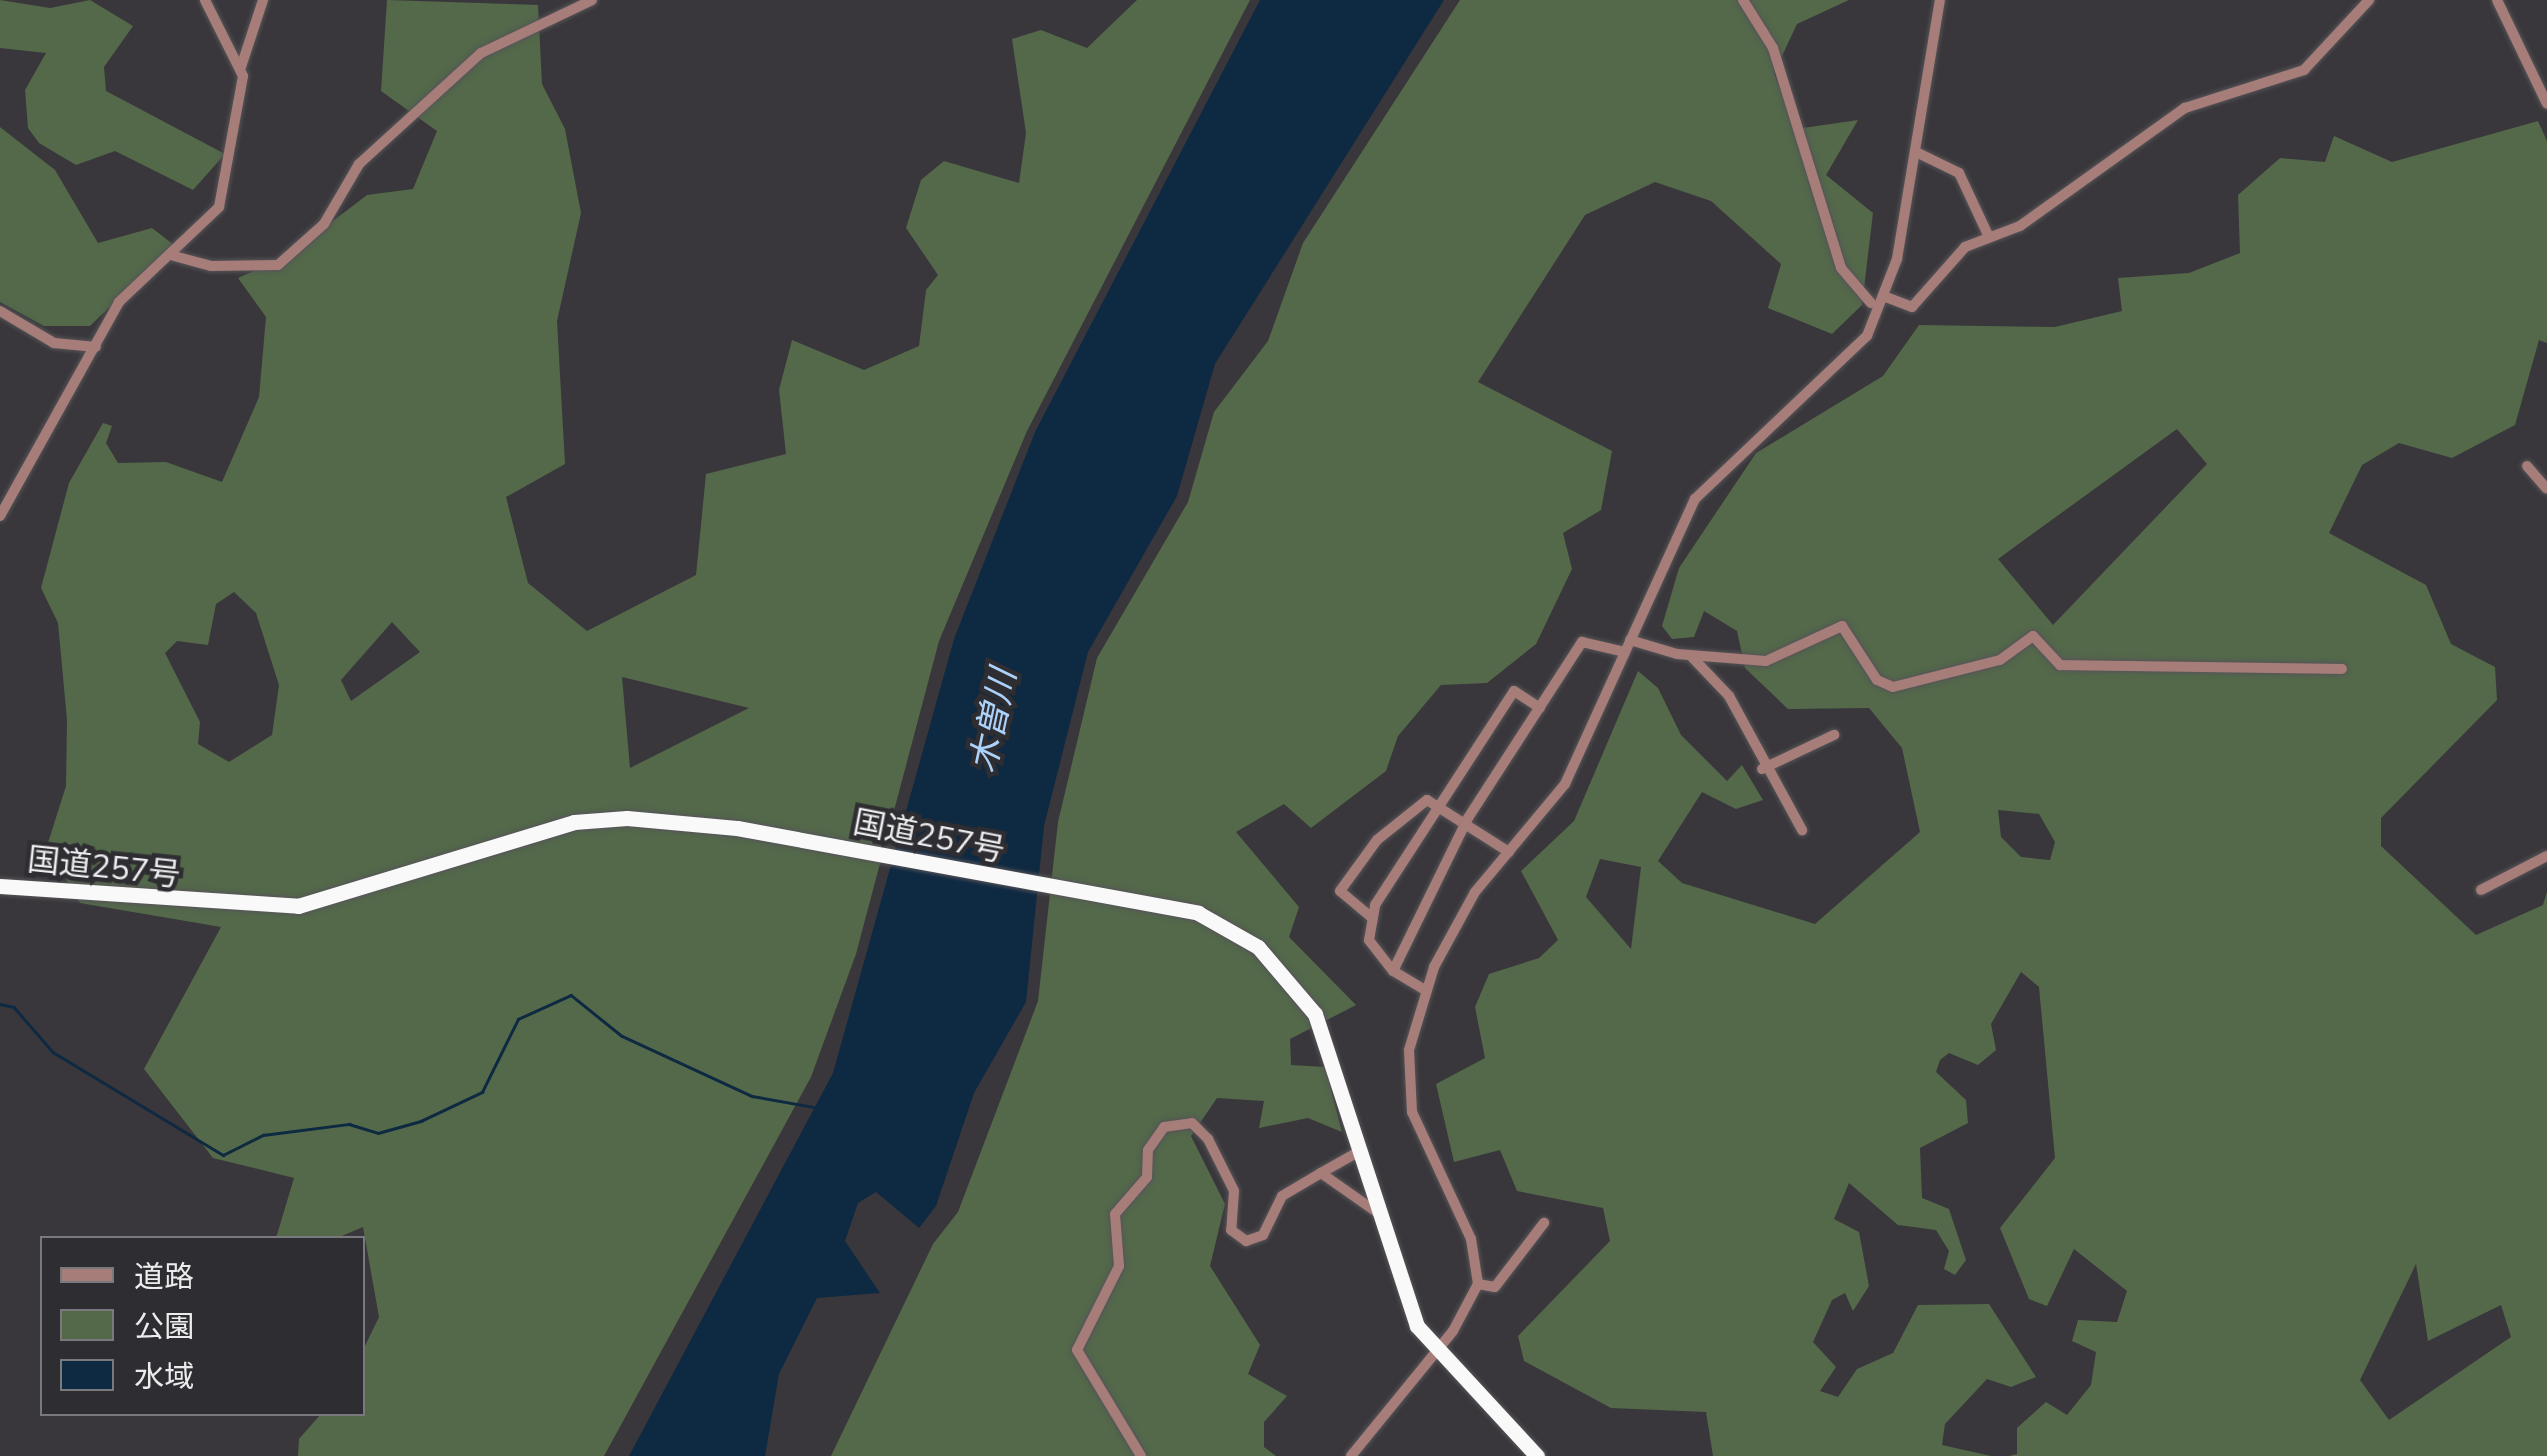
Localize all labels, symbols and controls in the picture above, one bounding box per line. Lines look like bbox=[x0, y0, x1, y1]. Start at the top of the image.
water label: 木曽川 bbox=[963, 665, 1025, 777]
street label: 国道257号 bbox=[850, 803, 1008, 871]
street label: 国道257号 bbox=[26, 841, 182, 895]
legend bbox=[40, 1236, 365, 1416]
text: 道路 bbox=[134, 1257, 194, 1298]
text: 公園 bbox=[134, 1307, 194, 1348]
text: 水域 bbox=[134, 1357, 194, 1398]

